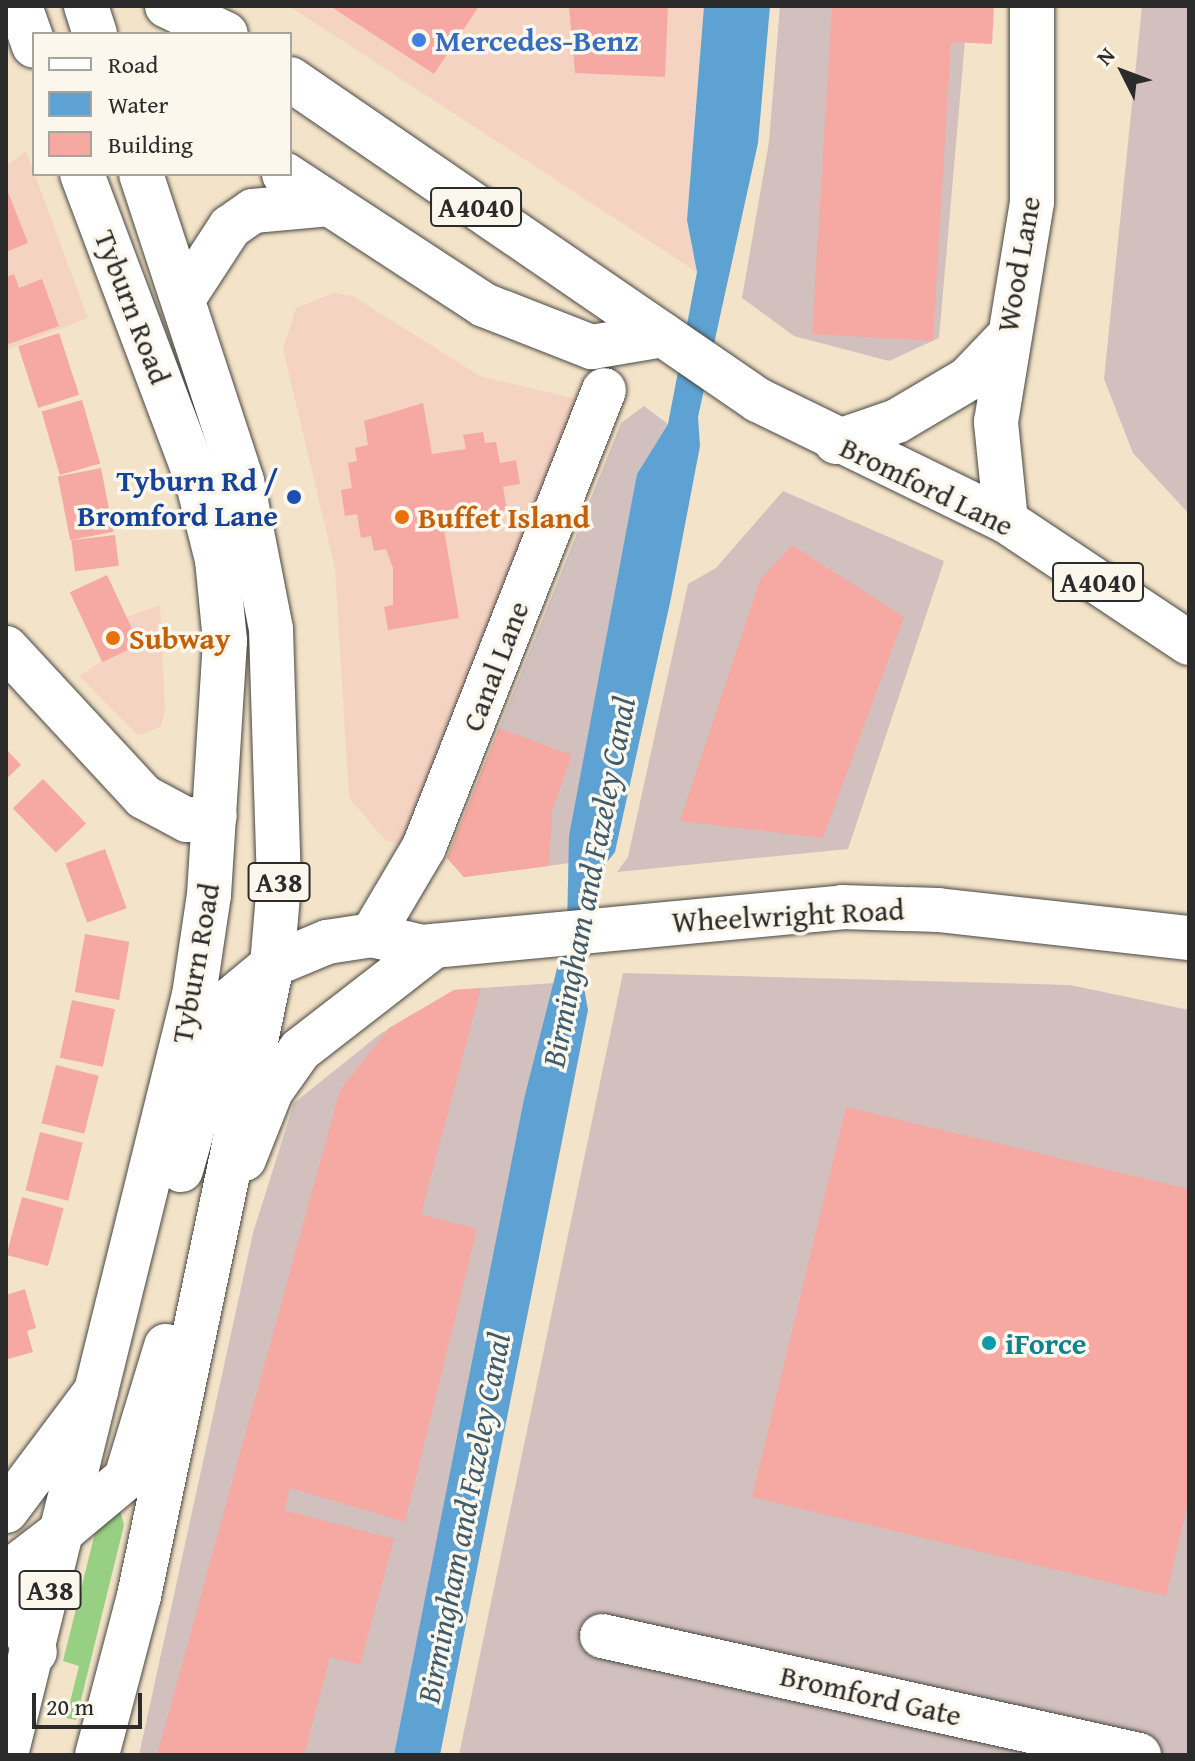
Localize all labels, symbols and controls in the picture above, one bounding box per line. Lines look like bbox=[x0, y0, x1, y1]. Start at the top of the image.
place label: Mercedes-Benz bbox=[435, 22, 638, 58]
marker: Mercedes-Benz bbox=[410, 31, 428, 49]
legend bbox=[32, 32, 292, 176]
north arrow bbox=[1083, 32, 1163, 112]
text: N bbox=[1088, 40, 1122, 72]
text: Road bbox=[108, 47, 158, 82]
text: Water bbox=[108, 87, 168, 122]
text: Building bbox=[108, 127, 193, 162]
road number: A4040 bbox=[430, 183, 522, 231]
street label: Wood Lane bbox=[988, 193, 1048, 335]
street label: Tyburn Road bbox=[87, 225, 179, 389]
street label: Bromford Lane bbox=[835, 429, 1019, 543]
place label: Tyburn Rd / Bromford Lane bbox=[77, 462, 278, 532]
marker: Tyburn Rd / Bromford Lane bbox=[285, 488, 303, 506]
place label: Buffet Island bbox=[418, 499, 590, 535]
marker: Buffet Island bbox=[393, 508, 411, 526]
road number: A4040 bbox=[1052, 558, 1144, 606]
street label: Canal Lane bbox=[454, 596, 536, 736]
place label: Subway bbox=[129, 620, 230, 656]
marker: Subway bbox=[104, 629, 122, 647]
water label: Birmingham and Fazeley Canal bbox=[534, 694, 644, 1070]
road number: A38 bbox=[247, 858, 311, 906]
street label: Tyburn Road bbox=[163, 880, 227, 1046]
street label: Wheelwright Road bbox=[671, 891, 905, 939]
place label: iForce bbox=[1005, 1325, 1087, 1361]
water label: Birmingham and Fazeley Canal bbox=[409, 1330, 519, 1706]
marker: iForce bbox=[980, 1334, 998, 1352]
road number: A38 bbox=[18, 1566, 82, 1614]
street label: Bromford Gate bbox=[777, 1657, 965, 1733]
scale bar bbox=[36, 1677, 146, 1727]
text: 20 m bbox=[46, 1689, 94, 1724]

